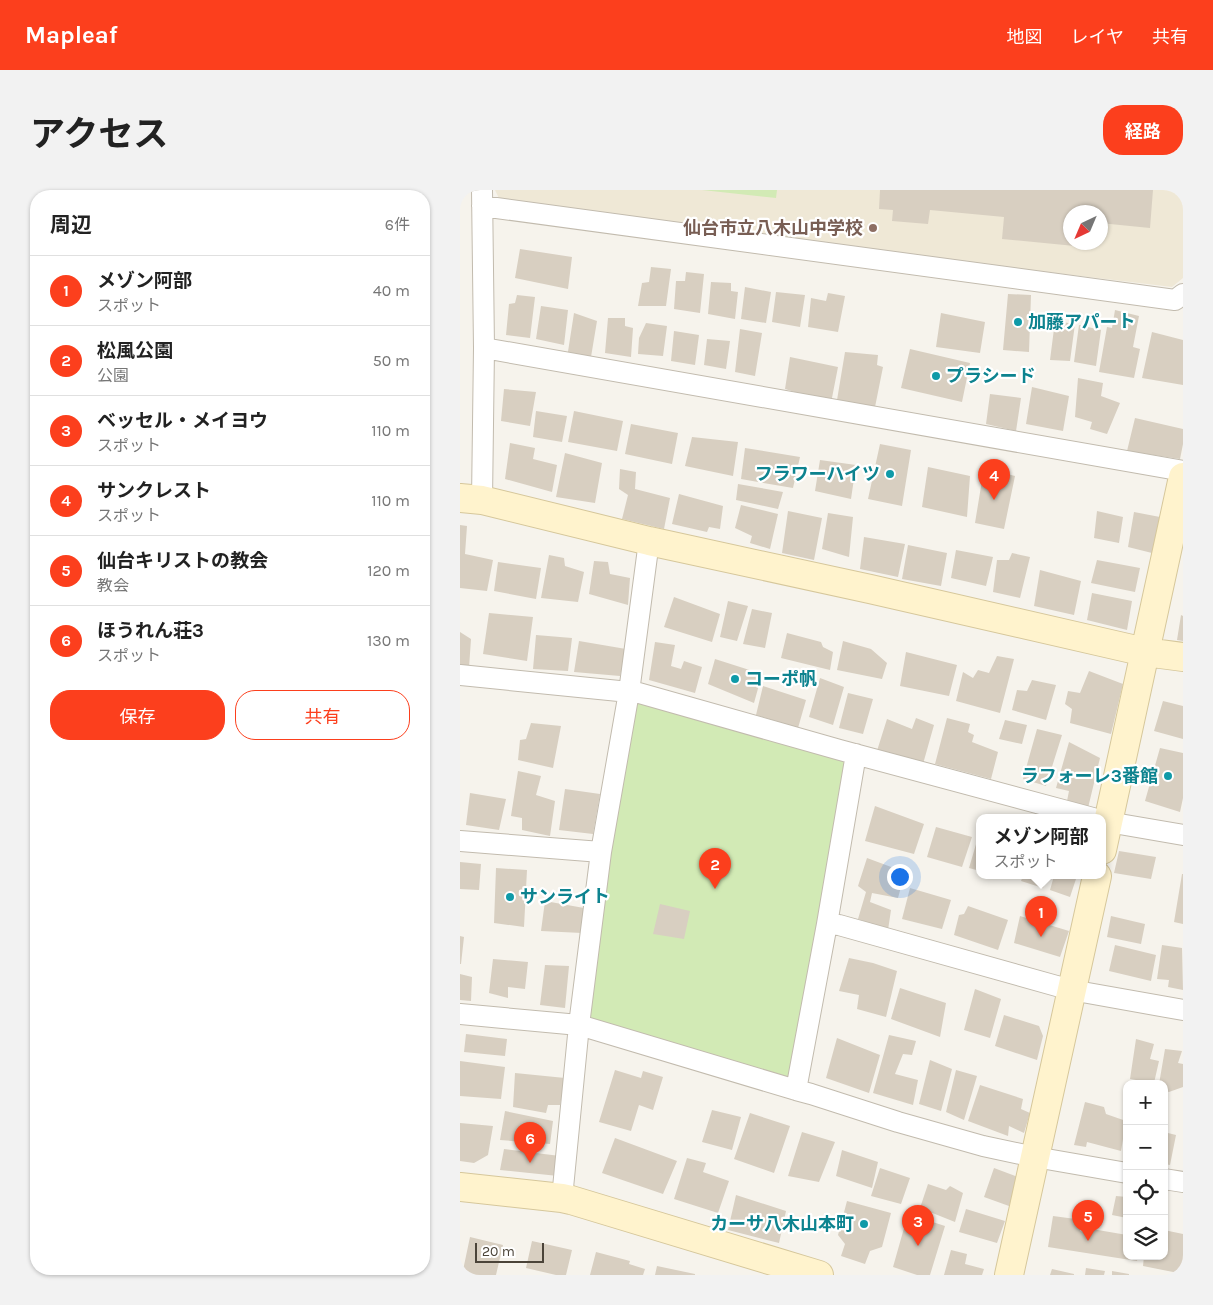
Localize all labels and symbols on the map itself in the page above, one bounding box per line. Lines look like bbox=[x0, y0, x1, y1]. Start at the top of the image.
north arrow bbox=[1063, 205, 1108, 250]
place label: 仙台市立八木山中学校 bbox=[683, 217, 863, 239]
marker: 仙台市立八木山中学校 bbox=[867, 222, 879, 234]
place label: 加藤アパート bbox=[1028, 311, 1136, 333]
marker: 加藤アパート bbox=[1012, 316, 1024, 328]
place label: プラシード bbox=[946, 365, 1036, 387]
marker: プラシード bbox=[930, 370, 942, 382]
pin: 4 bbox=[978, 459, 1010, 500]
place label: フラワーハイツ bbox=[755, 463, 880, 485]
marker: フラワーハイツ bbox=[884, 468, 896, 480]
place label: コーポ帆 bbox=[745, 668, 817, 690]
marker: コーポ帆 bbox=[729, 673, 741, 685]
place label: ラフォーレ3番館 bbox=[1021, 765, 1158, 787]
marker: ラフォーレ3番館 bbox=[1162, 770, 1174, 782]
pin: 2 bbox=[699, 848, 731, 889]
your location bbox=[887, 864, 913, 890]
place label: サンライト bbox=[520, 886, 610, 908]
marker: サンライト bbox=[504, 891, 516, 903]
pin: 1 bbox=[1025, 896, 1057, 937]
pin: 6 bbox=[514, 1122, 546, 1163]
pin: 5 bbox=[1072, 1200, 1104, 1241]
pin: 3 bbox=[902, 1205, 934, 1246]
place label: カーサ八木山本町 bbox=[710, 1213, 854, 1235]
marker: カーサ八木山本町 bbox=[858, 1218, 870, 1230]
scale bar bbox=[475, 1240, 544, 1263]

